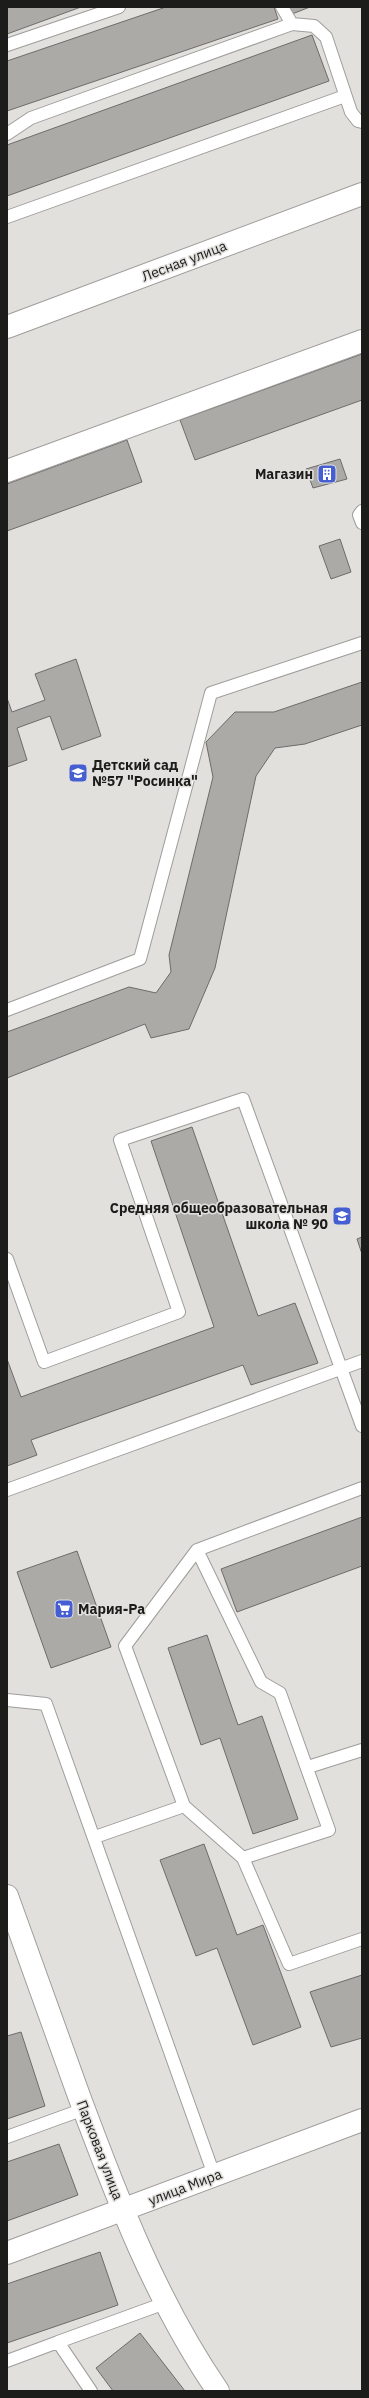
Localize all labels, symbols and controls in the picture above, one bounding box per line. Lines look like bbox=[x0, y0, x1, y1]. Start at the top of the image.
street label: Лесная улица bbox=[139, 236, 230, 285]
building icon: Магазин bbox=[316, 463, 338, 485]
place label: Магазин bbox=[255, 465, 313, 483]
place label: Детский сад №57 "Росинка" bbox=[92, 756, 198, 790]
school or university icon: Детский сад №57 "Росинка" bbox=[67, 762, 89, 784]
place label: Средняя общеобразовательная школа № 90 bbox=[110, 1199, 328, 1233]
school or university icon: Средняя общеобразовательная школа № 90 bbox=[331, 1205, 353, 1227]
supermarket icon: Мария-Ра bbox=[53, 1598, 75, 1620]
place label: Мария-Ра bbox=[78, 1600, 145, 1618]
street label: Парковая улица bbox=[73, 2098, 127, 2203]
street label: улица Мира bbox=[146, 2165, 225, 2209]

